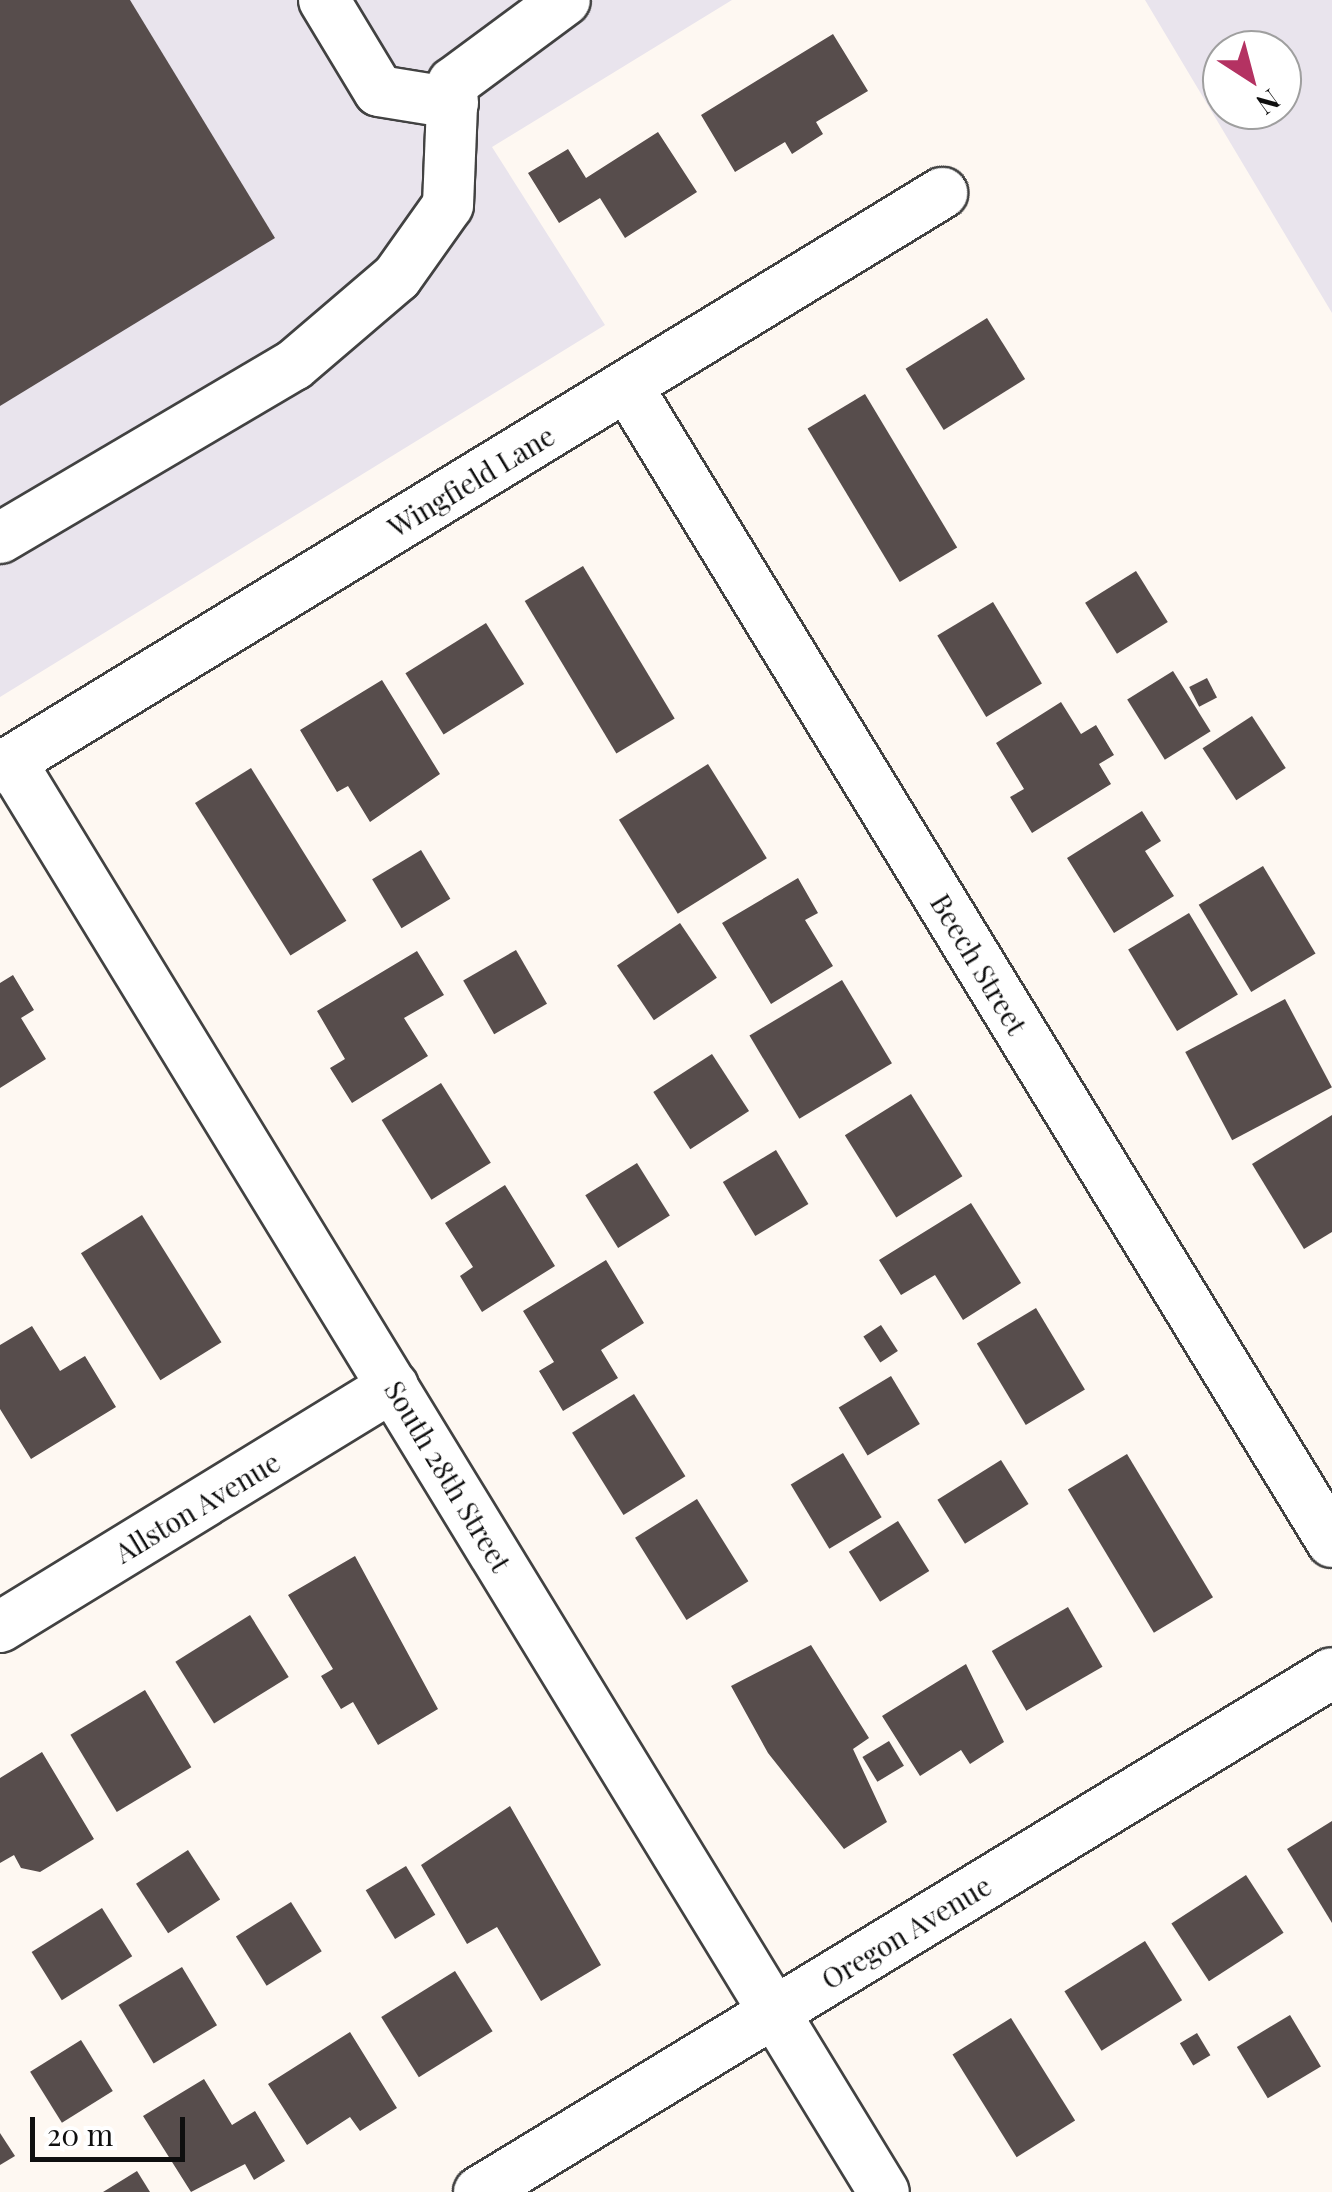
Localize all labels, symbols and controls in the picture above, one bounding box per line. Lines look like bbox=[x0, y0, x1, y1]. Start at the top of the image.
north arrow bbox=[1202, 30, 1302, 130]
text: N bbox=[1250, 82, 1288, 124]
street label: Wingfield Lane bbox=[382, 418, 560, 544]
street label: Beech Street bbox=[924, 888, 1034, 1040]
street label: South 28th Street bbox=[378, 1375, 518, 1577]
street label: Allston Avenue bbox=[108, 1444, 286, 1570]
street label: Oregon Avenue bbox=[815, 1868, 997, 1996]
scale bar bbox=[35, 2097, 190, 2159]
text: 20 m bbox=[47, 2114, 113, 2154]

